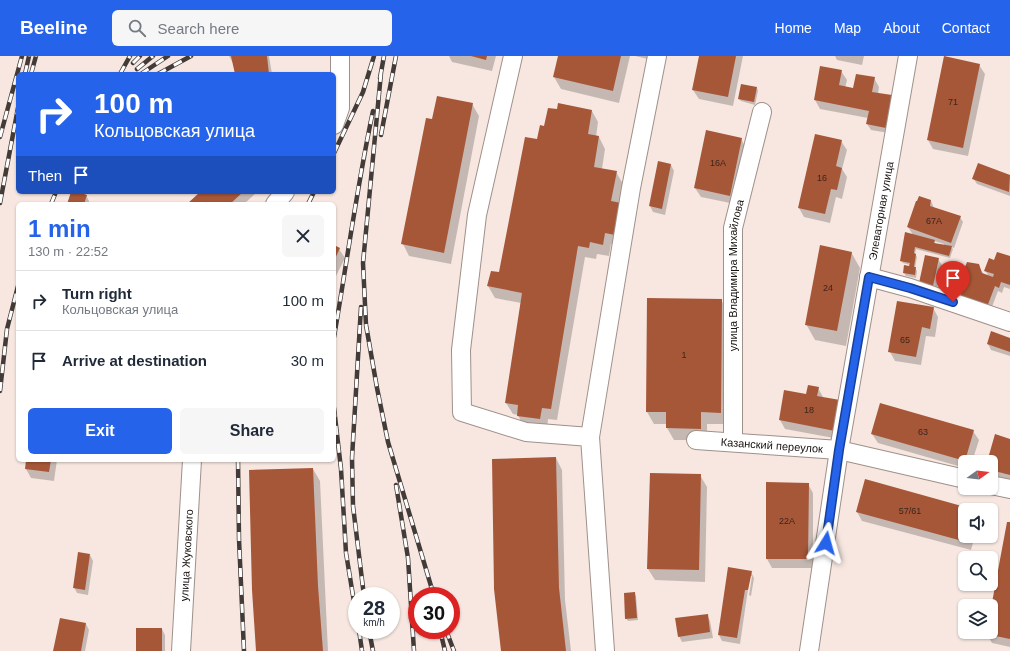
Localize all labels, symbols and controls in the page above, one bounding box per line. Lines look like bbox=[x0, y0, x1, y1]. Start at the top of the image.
search box bbox=[112, 10, 392, 46]
text: Beeline bbox=[20, 17, 88, 38]
icon: search bbox=[126, 17, 148, 39]
text: Search here bbox=[158, 20, 239, 37]
text: Home bbox=[775, 20, 812, 36]
text: Map bbox=[834, 20, 861, 36]
text: About bbox=[883, 20, 920, 36]
text: Contact bbox=[942, 20, 990, 36]
icon: right bbox=[28, 88, 80, 140]
text: 100 m bbox=[94, 88, 173, 119]
house number: 71 bbox=[948, 97, 958, 107]
text: Кольцовская улица bbox=[94, 121, 255, 141]
house number: 16А bbox=[710, 158, 726, 168]
street label: Элеваторная улица bbox=[866, 160, 896, 261]
icon: arrive bbox=[70, 164, 92, 186]
text: Then bbox=[28, 167, 62, 184]
house number: 16 bbox=[817, 173, 827, 183]
street label: улица Владимира Михайлова bbox=[727, 197, 746, 351]
text: 1 min bbox=[28, 215, 91, 242]
button: close bbox=[282, 215, 324, 257]
house number: 67А bbox=[926, 216, 942, 226]
text: 130 m · 22:52 bbox=[28, 244, 108, 259]
pin bbox=[936, 261, 970, 302]
icon: arrive bbox=[942, 267, 964, 289]
house number: 24 bbox=[823, 283, 833, 293]
text: Turn right bbox=[62, 285, 132, 302]
icon: right bbox=[28, 290, 50, 312]
text: 100 m bbox=[282, 292, 324, 309]
text: Кольцовская улица bbox=[62, 302, 178, 317]
house number: 65 bbox=[900, 335, 910, 345]
icon: arrive bbox=[28, 350, 50, 372]
house number: 1 bbox=[681, 350, 687, 360]
text: Arrive at destination bbox=[62, 352, 207, 369]
text: 30 m bbox=[291, 352, 324, 369]
house number: 18 bbox=[804, 405, 814, 415]
button: Exit bbox=[28, 408, 172, 454]
button: Share bbox=[180, 408, 324, 454]
house number: 63 bbox=[918, 427, 928, 437]
street label: Казанский переулок bbox=[720, 436, 823, 455]
north arrow bbox=[958, 455, 998, 495]
map controls bbox=[958, 455, 998, 639]
button: sound bbox=[958, 503, 998, 543]
house number: 57/61 bbox=[899, 506, 921, 516]
street label: улица Жуковского bbox=[178, 509, 195, 602]
house number: 22А bbox=[779, 516, 795, 526]
position arrow bbox=[805, 522, 847, 564]
button: search bbox=[958, 551, 998, 591]
speed limit sign: 30 bbox=[408, 587, 460, 639]
text: 28 bbox=[363, 597, 385, 619]
button: layers bbox=[958, 599, 998, 639]
text: km/h bbox=[363, 617, 385, 628]

